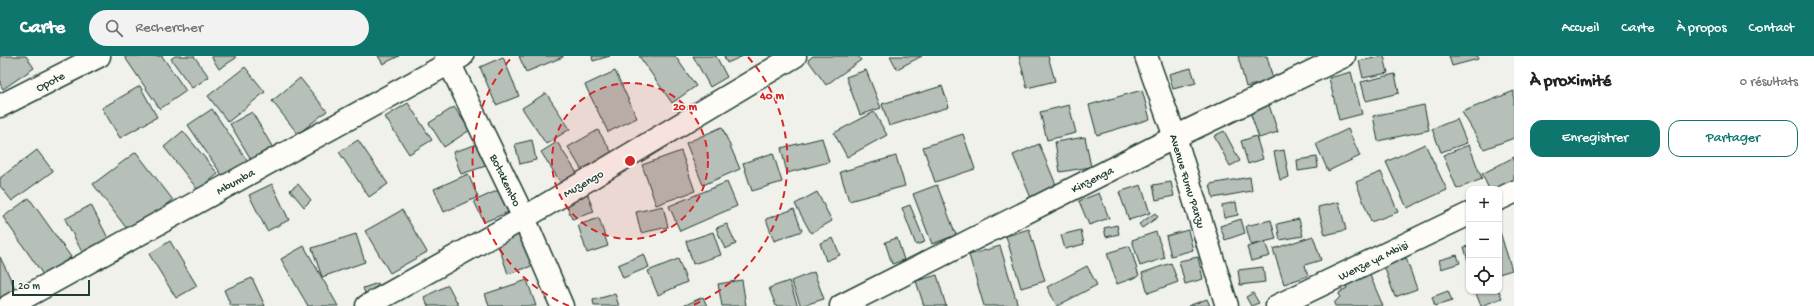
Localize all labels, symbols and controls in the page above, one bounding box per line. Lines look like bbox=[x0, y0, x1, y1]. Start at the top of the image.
search box bbox=[89, 10, 369, 46]
text: Carte bbox=[20, 17, 65, 40]
icon: search bbox=[103, 17, 125, 39]
text: Rechercher bbox=[135, 19, 203, 37]
text: Accueil bbox=[1562, 20, 1599, 37]
text: Carte bbox=[1621, 20, 1655, 37]
text: À propos bbox=[1677, 20, 1727, 37]
text: Contact bbox=[1749, 20, 1794, 37]
street label: Opote bbox=[34, 69, 68, 96]
text: À proximité bbox=[1530, 72, 1611, 92]
text: 0 résultats bbox=[1740, 75, 1798, 90]
text: 40 m bbox=[759, 90, 784, 104]
text: 20 m bbox=[673, 101, 698, 115]
button: Enregistrer bbox=[1530, 120, 1660, 157]
button: Partager bbox=[1668, 120, 1798, 157]
street label: Avenue Fumu Panzu bbox=[1165, 133, 1207, 231]
street label: Botakembo bbox=[485, 151, 523, 209]
centre of rings bbox=[623, 154, 637, 168]
street label: Kinzenga bbox=[1069, 164, 1117, 197]
street label: Mbumba bbox=[214, 166, 258, 199]
street label: Muzengo bbox=[561, 168, 607, 202]
map controls bbox=[1466, 186, 1502, 294]
button: + bbox=[1466, 186, 1502, 222]
button: − bbox=[1466, 222, 1502, 258]
street label: Wenze ya Mbisi bbox=[1337, 239, 1412, 285]
button: locate bbox=[1466, 258, 1502, 294]
scale bar bbox=[12, 278, 90, 297]
text: 20 m bbox=[18, 281, 40, 293]

